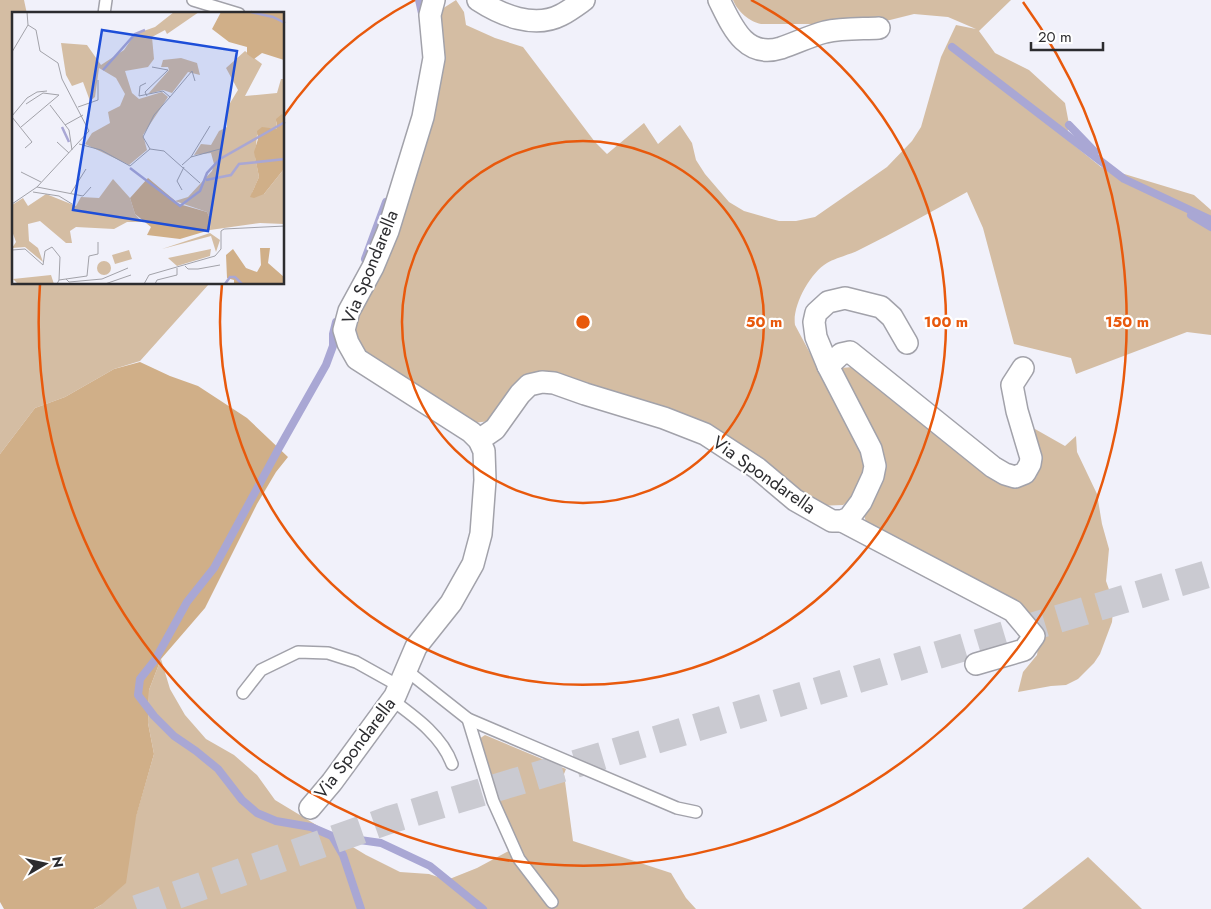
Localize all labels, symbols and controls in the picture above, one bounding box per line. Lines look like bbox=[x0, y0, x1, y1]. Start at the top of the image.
inset map bbox=[12, 12, 285, 285]
scale bar bbox=[1031, 20, 1104, 52]
text: 20 m bbox=[1038, 26, 1072, 48]
street label: Via Spondarella bbox=[335, 206, 405, 328]
text: 50 m bbox=[746, 311, 782, 333]
text: 100 m bbox=[924, 311, 968, 333]
text: 150 m bbox=[1105, 311, 1149, 333]
centre of rings bbox=[574, 313, 592, 331]
street label: Via Spondarella bbox=[707, 430, 821, 520]
street label: Via Spondarella bbox=[308, 692, 402, 804]
north arrow bbox=[20, 839, 70, 889]
text: N bbox=[47, 855, 69, 869]

